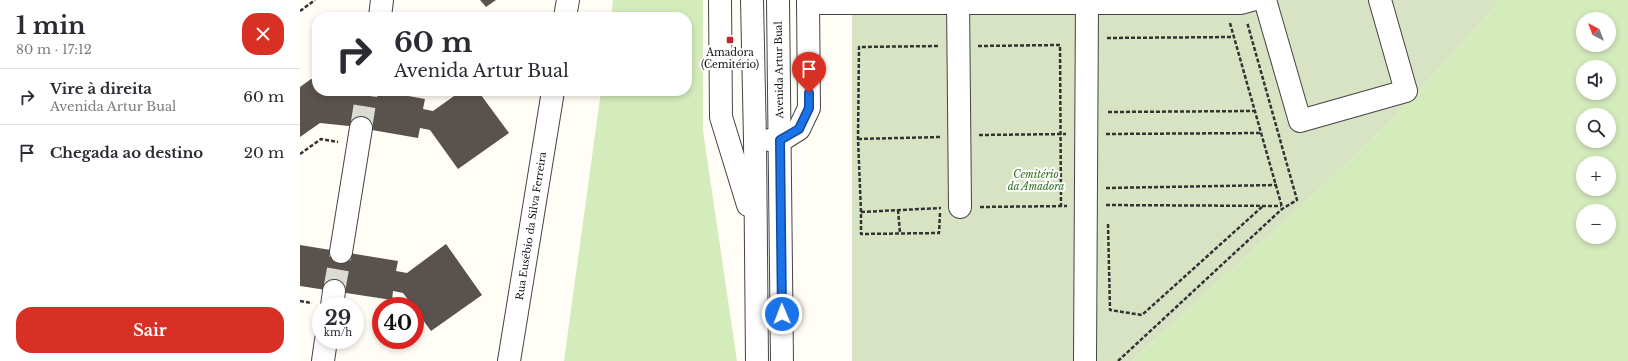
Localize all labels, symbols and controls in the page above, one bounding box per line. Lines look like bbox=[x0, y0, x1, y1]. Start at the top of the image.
text: 1 min bbox=[16, 11, 86, 40]
north arrow bbox=[1576, 12, 1616, 52]
map controls bbox=[1576, 12, 1616, 244]
button: close bbox=[242, 13, 284, 55]
street label: Avenida Artur Bual bbox=[772, 21, 786, 120]
text: 60 m bbox=[394, 25, 472, 60]
icon: right bbox=[328, 28, 380, 80]
marker: Amadora (Cemitério) bbox=[725, 35, 735, 45]
text: 80 m · 17:12 bbox=[16, 41, 92, 58]
place label: Amadora (Cemitério) bbox=[701, 46, 759, 71]
pin bbox=[792, 52, 826, 93]
icon: arrive bbox=[798, 58, 820, 80]
text: Avenida Artur Bual bbox=[394, 60, 569, 82]
button: sound bbox=[1576, 60, 1616, 100]
text: Vire à direita bbox=[50, 79, 152, 98]
icon: right bbox=[16, 86, 38, 108]
text: 60 m bbox=[243, 87, 284, 106]
text: Avenida Artur Bual bbox=[50, 98, 176, 115]
button: search bbox=[1576, 108, 1616, 148]
icon: arrive bbox=[16, 142, 38, 164]
text: Chegada ao destino bbox=[50, 143, 203, 162]
text: 20 m bbox=[244, 143, 284, 162]
street label: Rua Eusébio da Silva Ferreira bbox=[513, 151, 549, 301]
button: + bbox=[1576, 156, 1616, 196]
park label: Cemitério da Amadora bbox=[1008, 168, 1065, 193]
button: − bbox=[1576, 204, 1616, 244]
position arrow bbox=[761, 293, 803, 335]
speed limit sign: 40 bbox=[372, 297, 424, 349]
text: 29 bbox=[325, 306, 351, 330]
button: Sair bbox=[16, 307, 284, 353]
text: km/h bbox=[324, 326, 352, 339]

